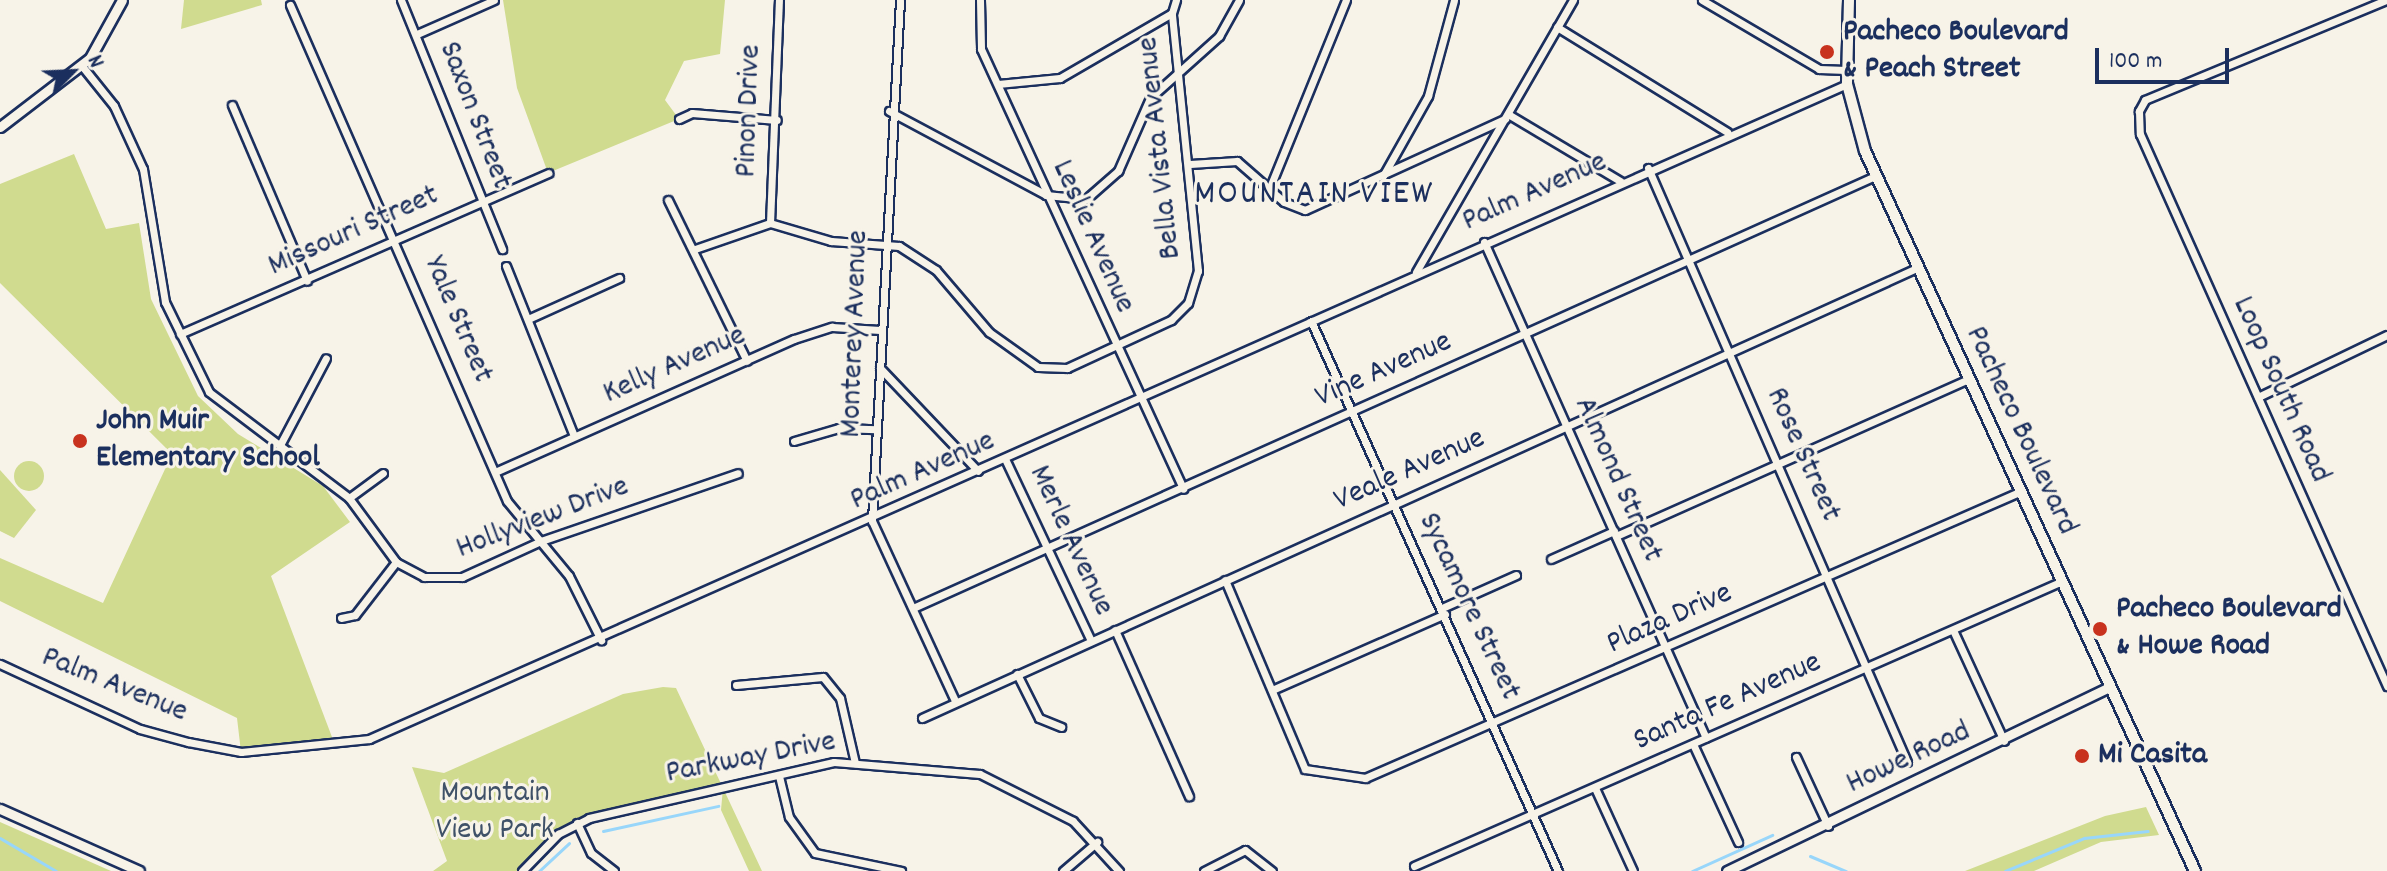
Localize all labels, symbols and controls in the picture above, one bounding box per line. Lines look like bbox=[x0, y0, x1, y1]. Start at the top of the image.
place label: Pacheco Boulevard & Peach Street bbox=[1843, 15, 2069, 90]
north arrow bbox=[32, 32, 112, 112]
scale bar bbox=[2099, 32, 2233, 82]
street label: Bella Vista Avenue bbox=[1130, 35, 1192, 261]
street label: Saxon Street bbox=[428, 37, 520, 195]
marker: Pacheco Boulevard & Peach Street bbox=[1818, 43, 1836, 61]
street label: Pinon Drive bbox=[728, 44, 772, 178]
text: 100 m bbox=[2109, 45, 2162, 79]
text: N bbox=[78, 51, 111, 73]
street label: Palm Avenue bbox=[1457, 144, 1613, 242]
street label: Leslie Avenue bbox=[1041, 155, 1143, 319]
district label: MOUNTAIN VIEW bbox=[1194, 174, 1434, 218]
street label: Missouri Street bbox=[263, 177, 445, 287]
street label: Monterey Avenue bbox=[833, 230, 879, 438]
street label: Yale Street bbox=[413, 251, 501, 389]
street label: Loop South Road bbox=[2222, 291, 2338, 489]
street label: Kelly Avenue bbox=[598, 318, 752, 414]
street label: Pacheco Boulevard bbox=[1955, 321, 2085, 541]
street label: Vine Avenue bbox=[1310, 324, 1458, 418]
street label: Rose Street bbox=[1755, 382, 1849, 528]
street label: Almond Street bbox=[1564, 392, 1670, 568]
place label: John Muir Elementary School bbox=[96, 404, 320, 479]
street label: Veale Avenue bbox=[1329, 421, 1491, 521]
street label: Palm Avenue bbox=[845, 423, 1001, 521]
marker: John Muir Elementary School bbox=[71, 432, 89, 450]
street label: Merle Avenue bbox=[1019, 460, 1121, 622]
street label: Hollyview Drive bbox=[451, 469, 635, 569]
street label: Sycamore Street bbox=[1408, 507, 1528, 707]
street label: Plaza Drive bbox=[1601, 575, 1739, 665]
place label: Pacheco Boulevard & Howe Road bbox=[2116, 592, 2342, 667]
marker: Pacheco Boulevard & Howe Road bbox=[2091, 620, 2109, 638]
street label: Palm Avenue bbox=[35, 639, 193, 733]
street label: Santa Fe Avenue bbox=[1628, 645, 1828, 761]
street label: Howe Road bbox=[1841, 714, 1977, 804]
street label: Parkway Drive bbox=[663, 724, 839, 794]
place label: Mi Casita bbox=[2098, 737, 2207, 775]
marker: Mi Casita bbox=[2073, 747, 2091, 765]
park label: Mountain View Park bbox=[436, 776, 554, 851]

